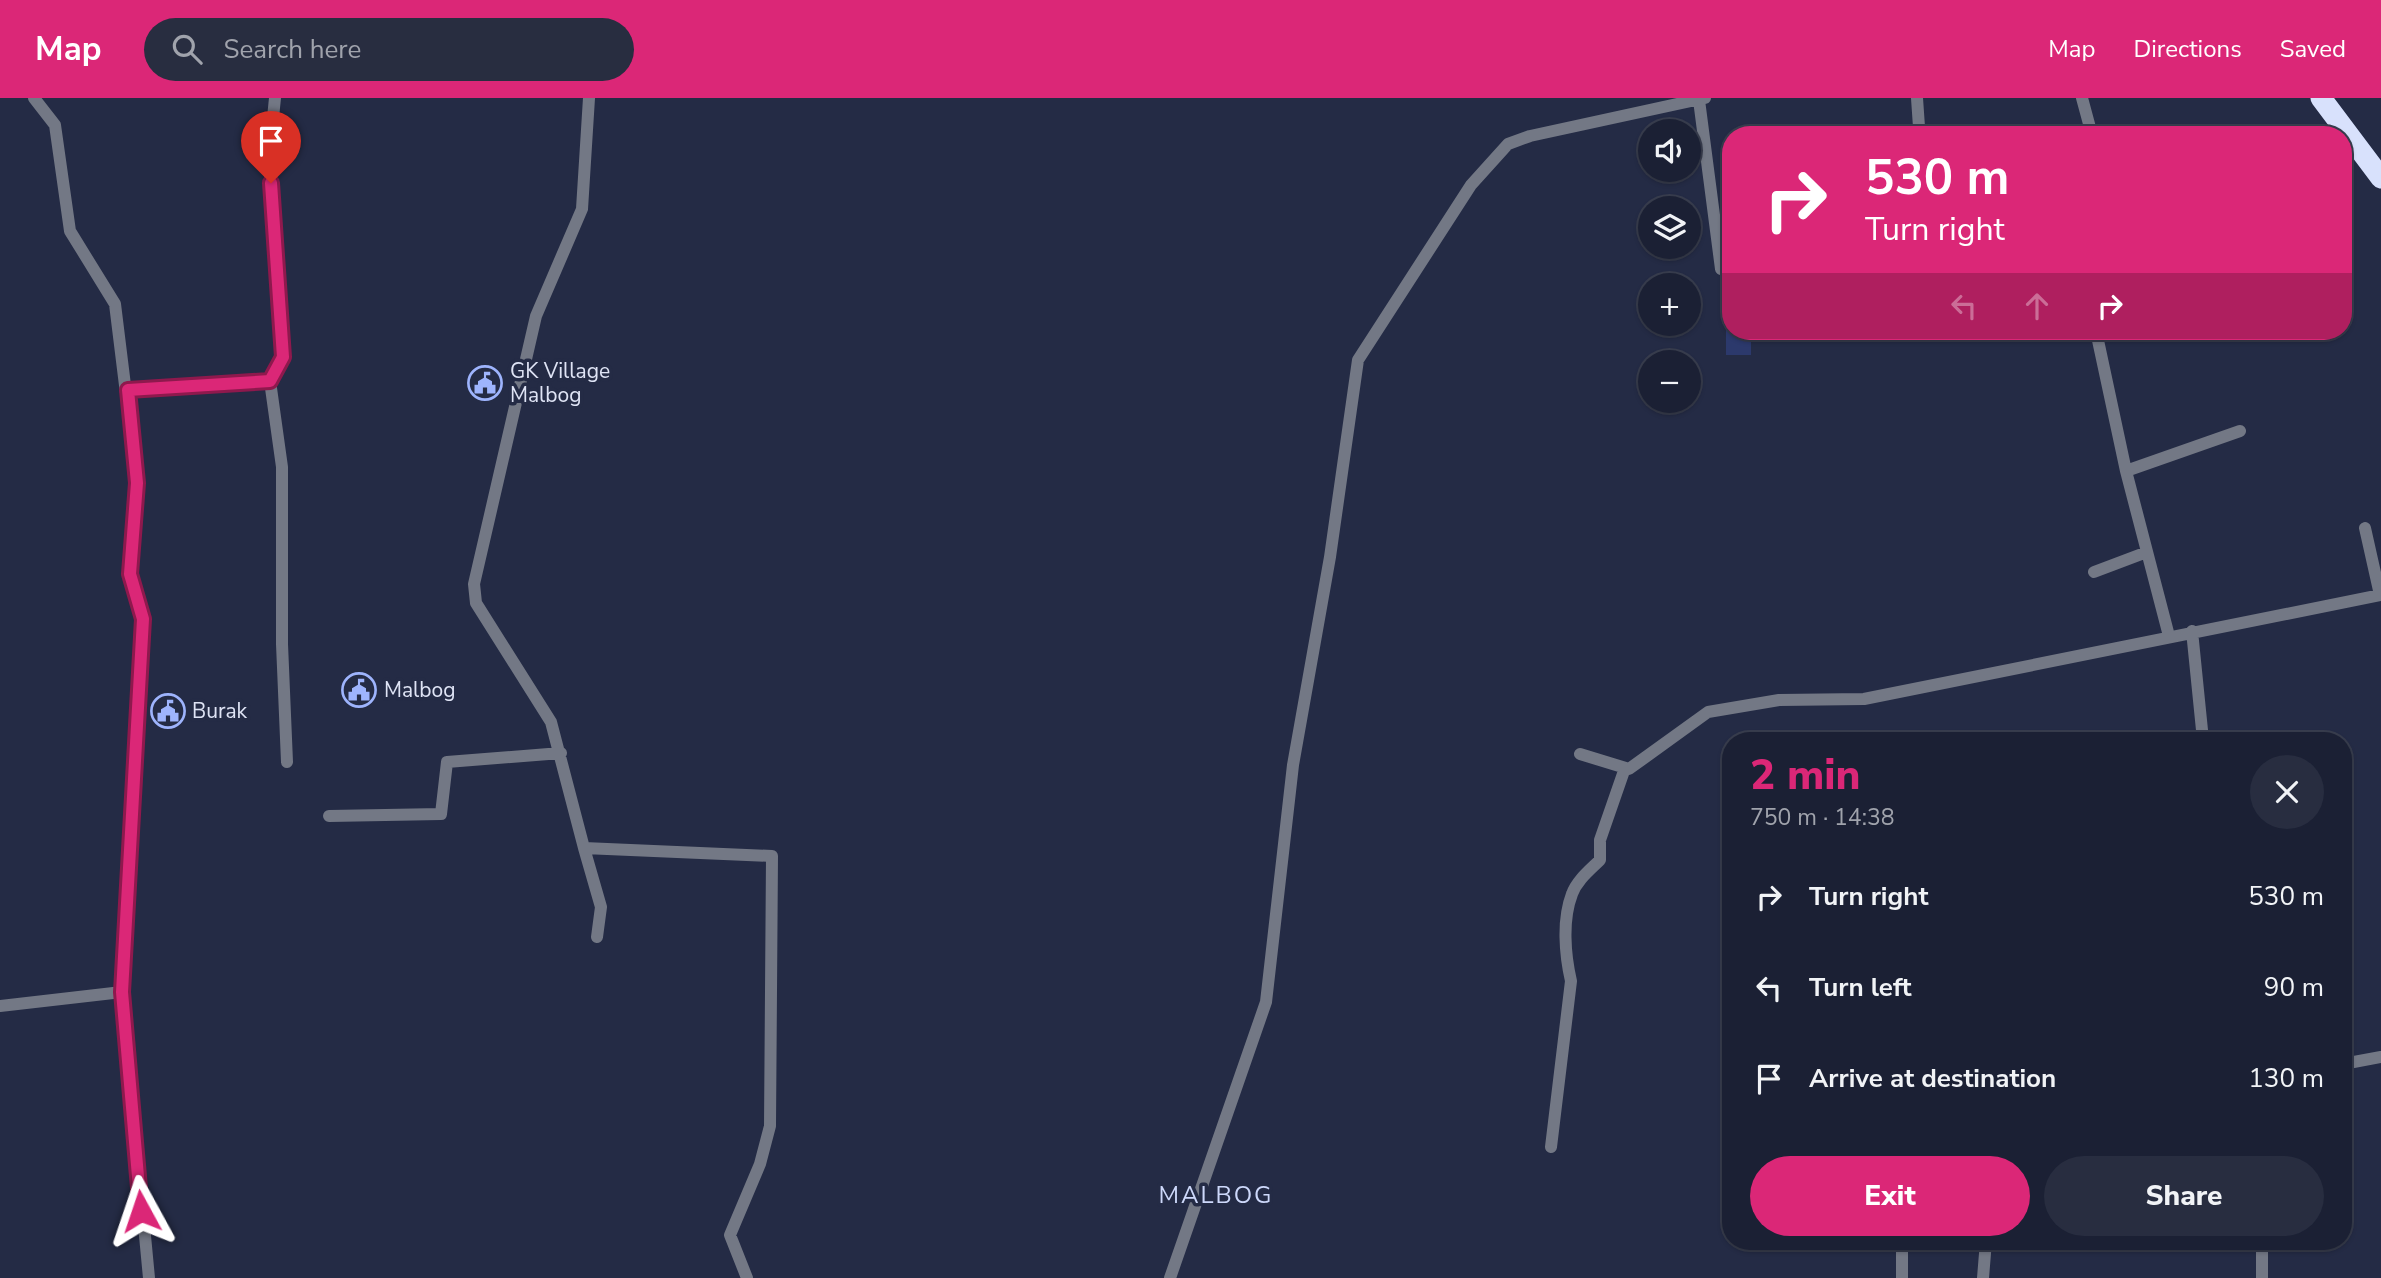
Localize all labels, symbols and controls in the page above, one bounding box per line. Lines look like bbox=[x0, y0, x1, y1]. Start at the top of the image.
search box bbox=[144, 18, 634, 81]
text: Map bbox=[35, 27, 102, 72]
icon: search bbox=[168, 30, 206, 68]
text: Search here bbox=[224, 32, 361, 67]
text: Map bbox=[2048, 33, 2095, 65]
text: Directions bbox=[2133, 33, 2242, 65]
text: Saved bbox=[2280, 33, 2346, 65]
pin bbox=[241, 111, 301, 183]
map controls bbox=[1638, 119, 1701, 413]
button: sound bbox=[1638, 119, 1701, 182]
icon: arrive bbox=[252, 122, 290, 160]
text: 530 m bbox=[1865, 144, 2009, 211]
icon: right bbox=[1750, 154, 1841, 245]
button: layers bbox=[1638, 196, 1701, 259]
text: Turn right bbox=[1865, 208, 2005, 251]
button: + bbox=[1638, 273, 1701, 336]
icon: left bbox=[1945, 287, 1983, 325]
icon: ahead bbox=[2018, 287, 2056, 325]
icon: right bbox=[2091, 287, 2129, 325]
button: − bbox=[1638, 350, 1701, 413]
place label: GK Village Malbog bbox=[510, 357, 610, 409]
public building icon: GK Village Malbog bbox=[466, 364, 504, 402]
public building icon: Malbog bbox=[340, 671, 378, 709]
place label: Malbog bbox=[384, 676, 456, 704]
public building icon: Burak bbox=[149, 692, 187, 730]
place label: Burak bbox=[192, 697, 248, 725]
text: 2 min bbox=[1750, 747, 1860, 804]
button: close bbox=[2250, 755, 2324, 829]
text: 750 m · 14:38 bbox=[1750, 802, 1895, 833]
icon: right bbox=[1750, 878, 1788, 916]
text: Turn right bbox=[1809, 879, 1928, 914]
text: 530 m bbox=[2248, 879, 2324, 914]
icon: left bbox=[1750, 969, 1788, 1007]
text: Turn left bbox=[1809, 970, 1912, 1005]
text: 90 m bbox=[2264, 970, 2324, 1005]
icon: arrive bbox=[1750, 1060, 1788, 1098]
text: Arrive at destination bbox=[1809, 1061, 2056, 1096]
text: 130 m bbox=[2248, 1061, 2324, 1096]
button: Exit bbox=[1750, 1156, 2030, 1236]
button: Share bbox=[2044, 1156, 2324, 1236]
position arrow bbox=[104, 1174, 178, 1248]
district label: MALBOG bbox=[1158, 1179, 1274, 1211]

